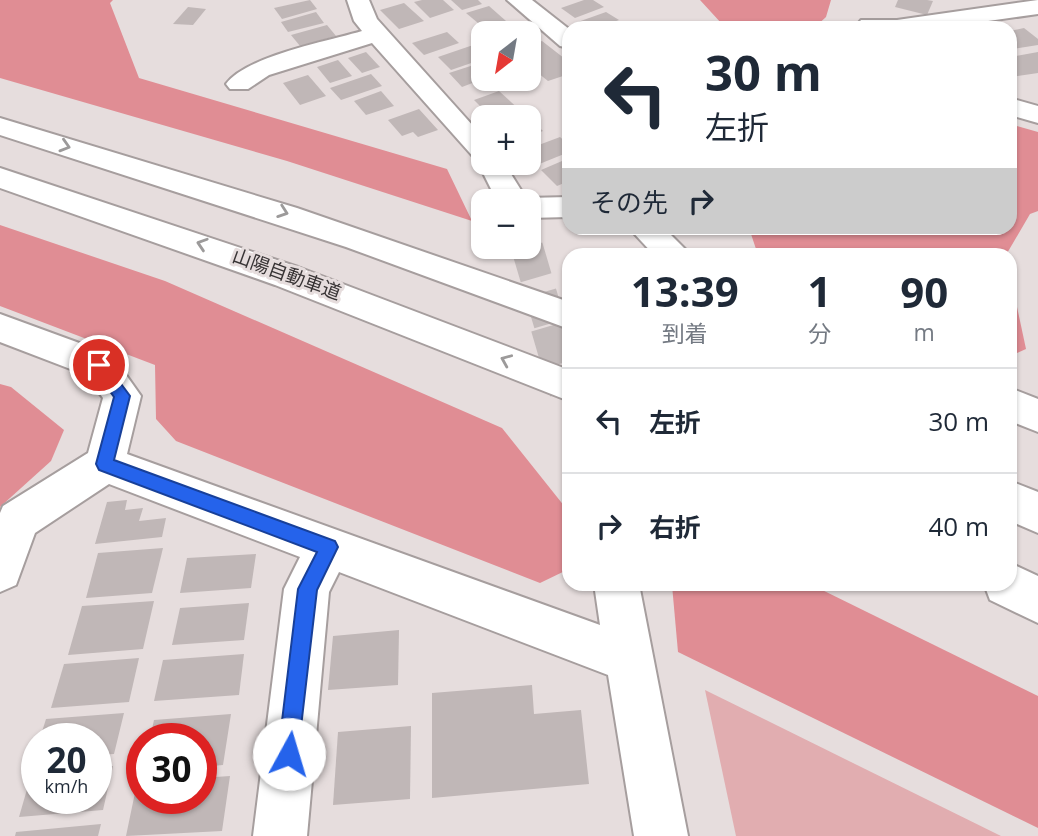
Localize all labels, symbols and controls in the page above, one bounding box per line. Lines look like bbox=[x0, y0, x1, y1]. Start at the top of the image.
north arrow bbox=[471, 21, 541, 91]
map controls bbox=[471, 21, 541, 259]
text: 30 m bbox=[705, 39, 822, 105]
icon: left bbox=[590, 49, 681, 140]
button: + bbox=[471, 105, 541, 175]
text: 左折 bbox=[705, 105, 769, 148]
one-way arrow bbox=[59, 138, 71, 153]
icon: right bbox=[682, 182, 720, 220]
text: その先 bbox=[590, 184, 668, 220]
button: − bbox=[471, 189, 541, 259]
one-way arrow bbox=[277, 204, 289, 218]
one-way arrow bbox=[196, 238, 208, 252]
street label: 山陽自動車道 bbox=[229, 242, 345, 306]
text: 13:39 bbox=[631, 262, 739, 319]
text: 1 bbox=[807, 262, 832, 319]
text: 90 bbox=[900, 263, 948, 320]
text: m bbox=[914, 316, 935, 348]
text: 到着 bbox=[662, 317, 708, 349]
text: 分 bbox=[808, 317, 831, 349]
pin bbox=[69, 335, 129, 395]
icon: arrive bbox=[80, 346, 118, 384]
one-way arrow bbox=[501, 354, 513, 368]
icon: left bbox=[590, 402, 628, 440]
text: 30 m bbox=[928, 403, 989, 439]
text: 左折 bbox=[649, 404, 701, 440]
icon: right bbox=[590, 507, 628, 545]
text: 40 m bbox=[928, 508, 989, 544]
text: 右折 bbox=[649, 509, 701, 545]
position arrow bbox=[252, 717, 326, 791]
speed limit sign: 30 bbox=[126, 723, 217, 814]
text: 20 bbox=[46, 736, 87, 783]
text: km/h bbox=[45, 774, 88, 798]

